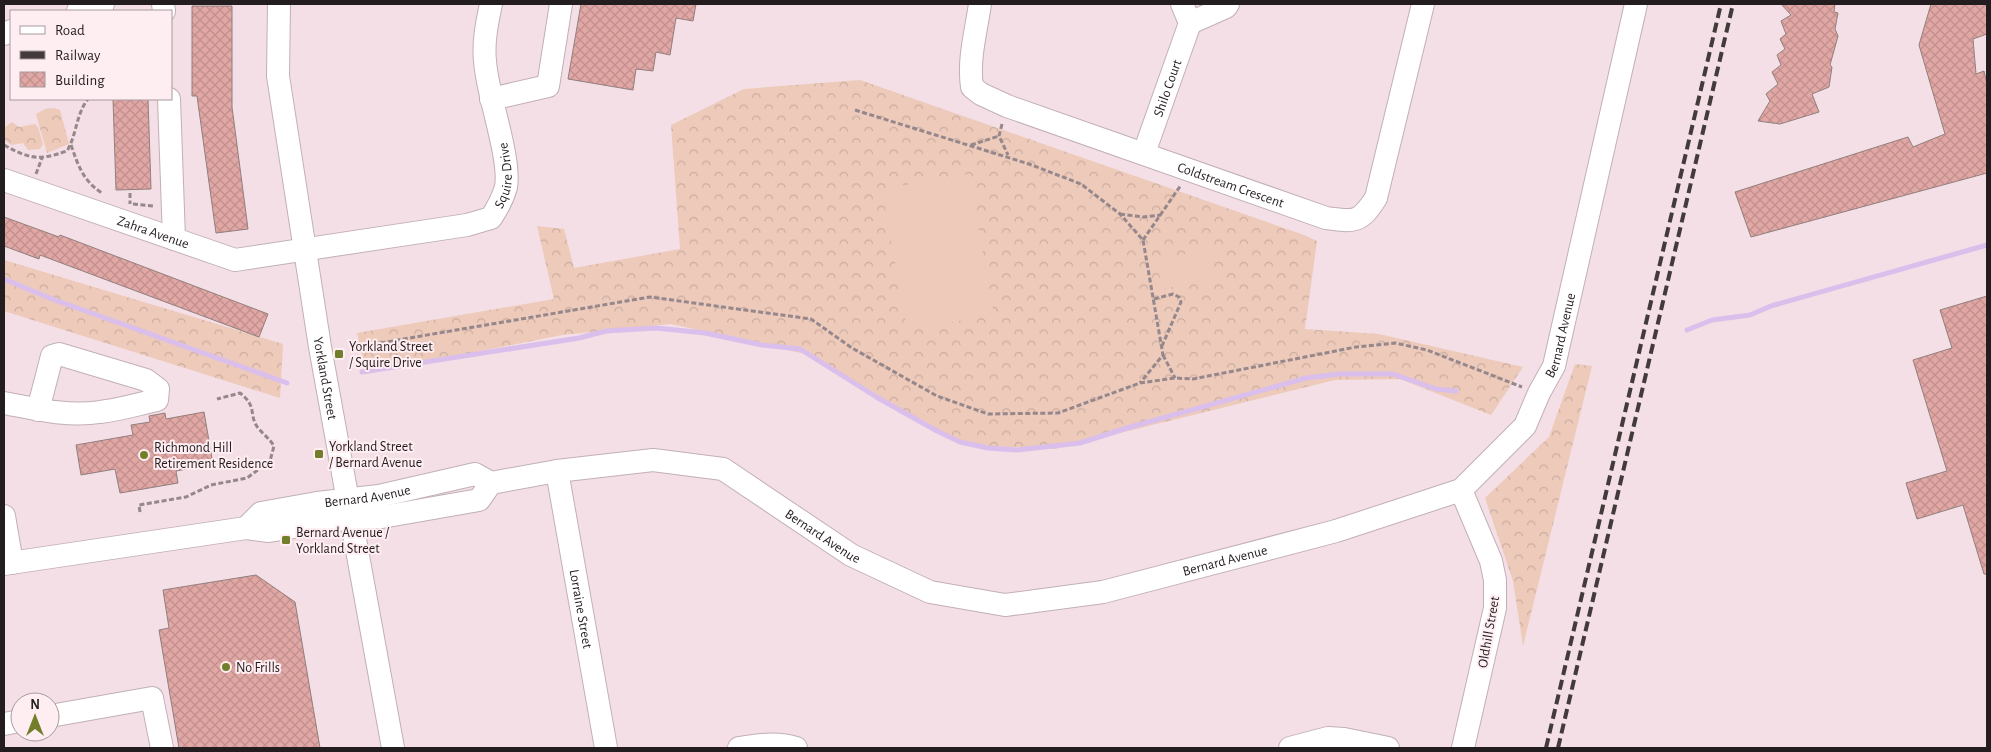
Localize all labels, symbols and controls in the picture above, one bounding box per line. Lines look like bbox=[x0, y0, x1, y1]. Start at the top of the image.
legend bbox=[10, 10, 172, 100]
text: Road bbox=[55, 23, 85, 38]
text: Railway bbox=[55, 48, 101, 63]
street label: Shilo Court bbox=[1151, 57, 1185, 119]
text: Building bbox=[55, 73, 105, 88]
street label: Squire Drive bbox=[492, 141, 515, 211]
street label: Coldstream Crescent bbox=[1175, 160, 1286, 211]
street label: Zahra Avenue bbox=[115, 214, 191, 252]
street label: Bernard Avenue bbox=[1543, 292, 1578, 381]
street label: Yorkland Street bbox=[311, 336, 339, 421]
place label: Yorkland Street / Squire Drive bbox=[349, 340, 433, 370]
marker: Yorkland Street / Squire Drive bbox=[333, 348, 345, 360]
place label: Yorkland Street / Bernard Avenue bbox=[329, 440, 422, 470]
place label: Richmond Hill Retirement Residence bbox=[154, 441, 273, 471]
marker: Yorkland Street / Bernard Avenue bbox=[313, 448, 325, 460]
marker: Richmond Hill Retirement Residence bbox=[138, 449, 150, 461]
street label: Bernard Avenue bbox=[324, 483, 412, 510]
street label: Bernard Avenue bbox=[782, 507, 862, 566]
place label: Bernard Avenue / Yorkland Street bbox=[296, 526, 390, 556]
marker: Bernard Avenue / Yorkland Street bbox=[280, 534, 292, 546]
street label: Bernard Avenue bbox=[1181, 543, 1269, 579]
street label: Lorraine Street bbox=[567, 568, 594, 650]
street label: Oldhill Street bbox=[1476, 595, 1502, 669]
marker: No Frills bbox=[220, 661, 232, 673]
place label: No Frills bbox=[236, 661, 280, 675]
north arrow bbox=[10, 692, 60, 742]
text: N bbox=[30, 698, 40, 712]

